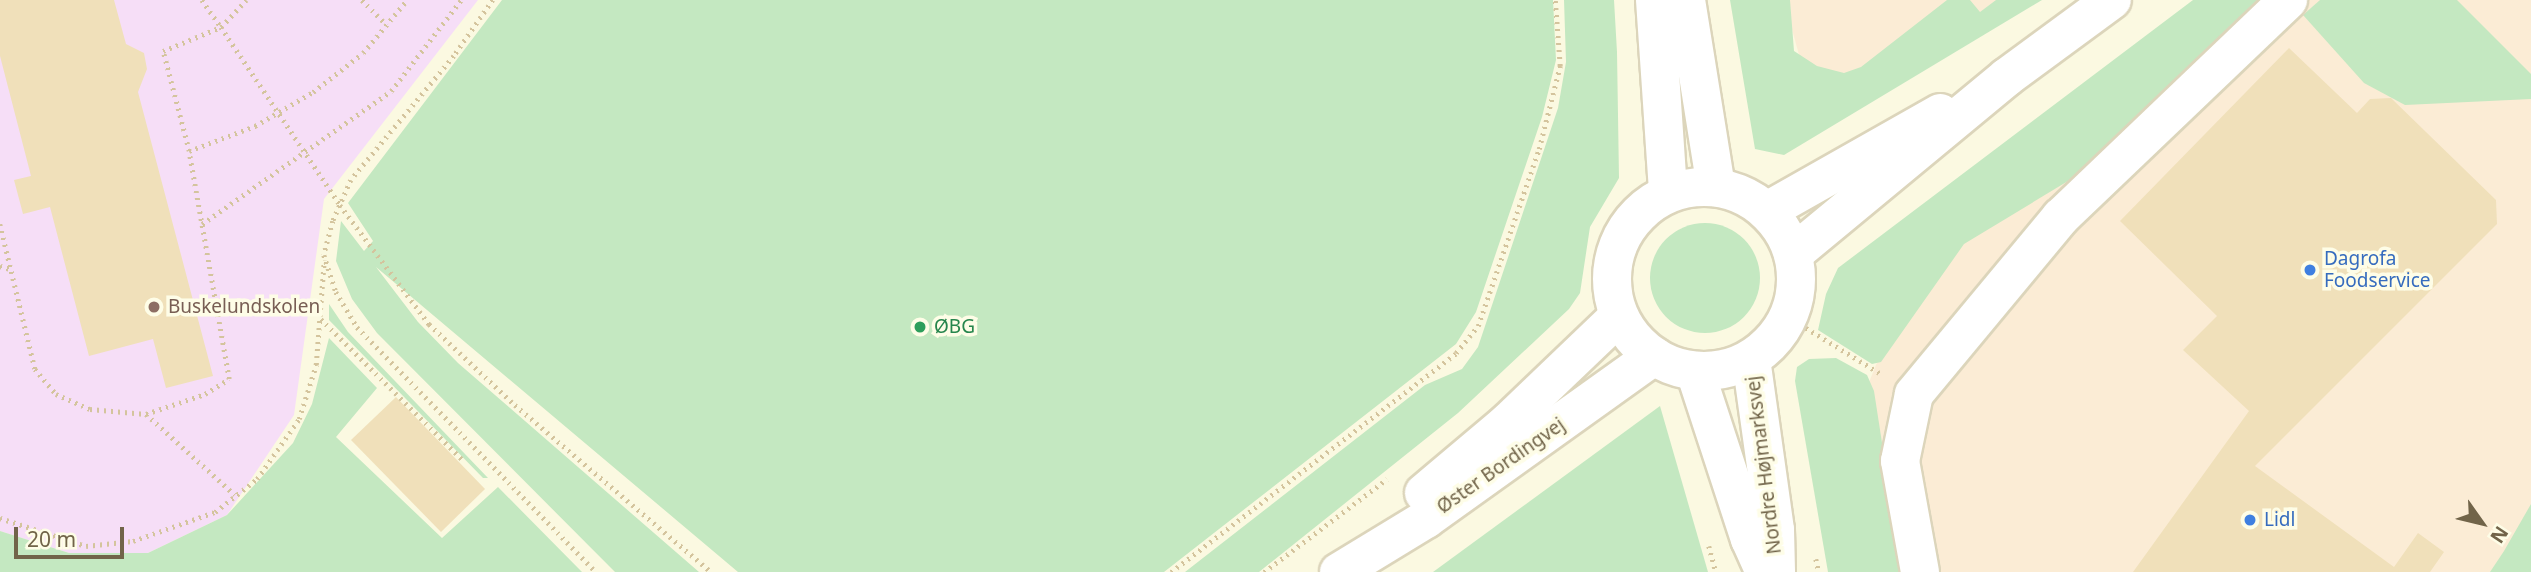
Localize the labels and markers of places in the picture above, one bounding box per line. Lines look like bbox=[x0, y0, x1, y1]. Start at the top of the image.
place label: Dagrofa Foodservice bbox=[2324, 248, 2431, 292]
marker: Dagrofa Foodservice bbox=[2302, 262, 2318, 278]
place label: Buskelundskolen bbox=[168, 296, 320, 318]
marker: Buskelundskolen bbox=[146, 299, 162, 315]
place label: ØBG bbox=[934, 316, 975, 338]
marker: ØBG bbox=[912, 319, 928, 335]
place label: Lidl bbox=[2264, 509, 2295, 531]
marker: Lidl bbox=[2242, 512, 2258, 528]

